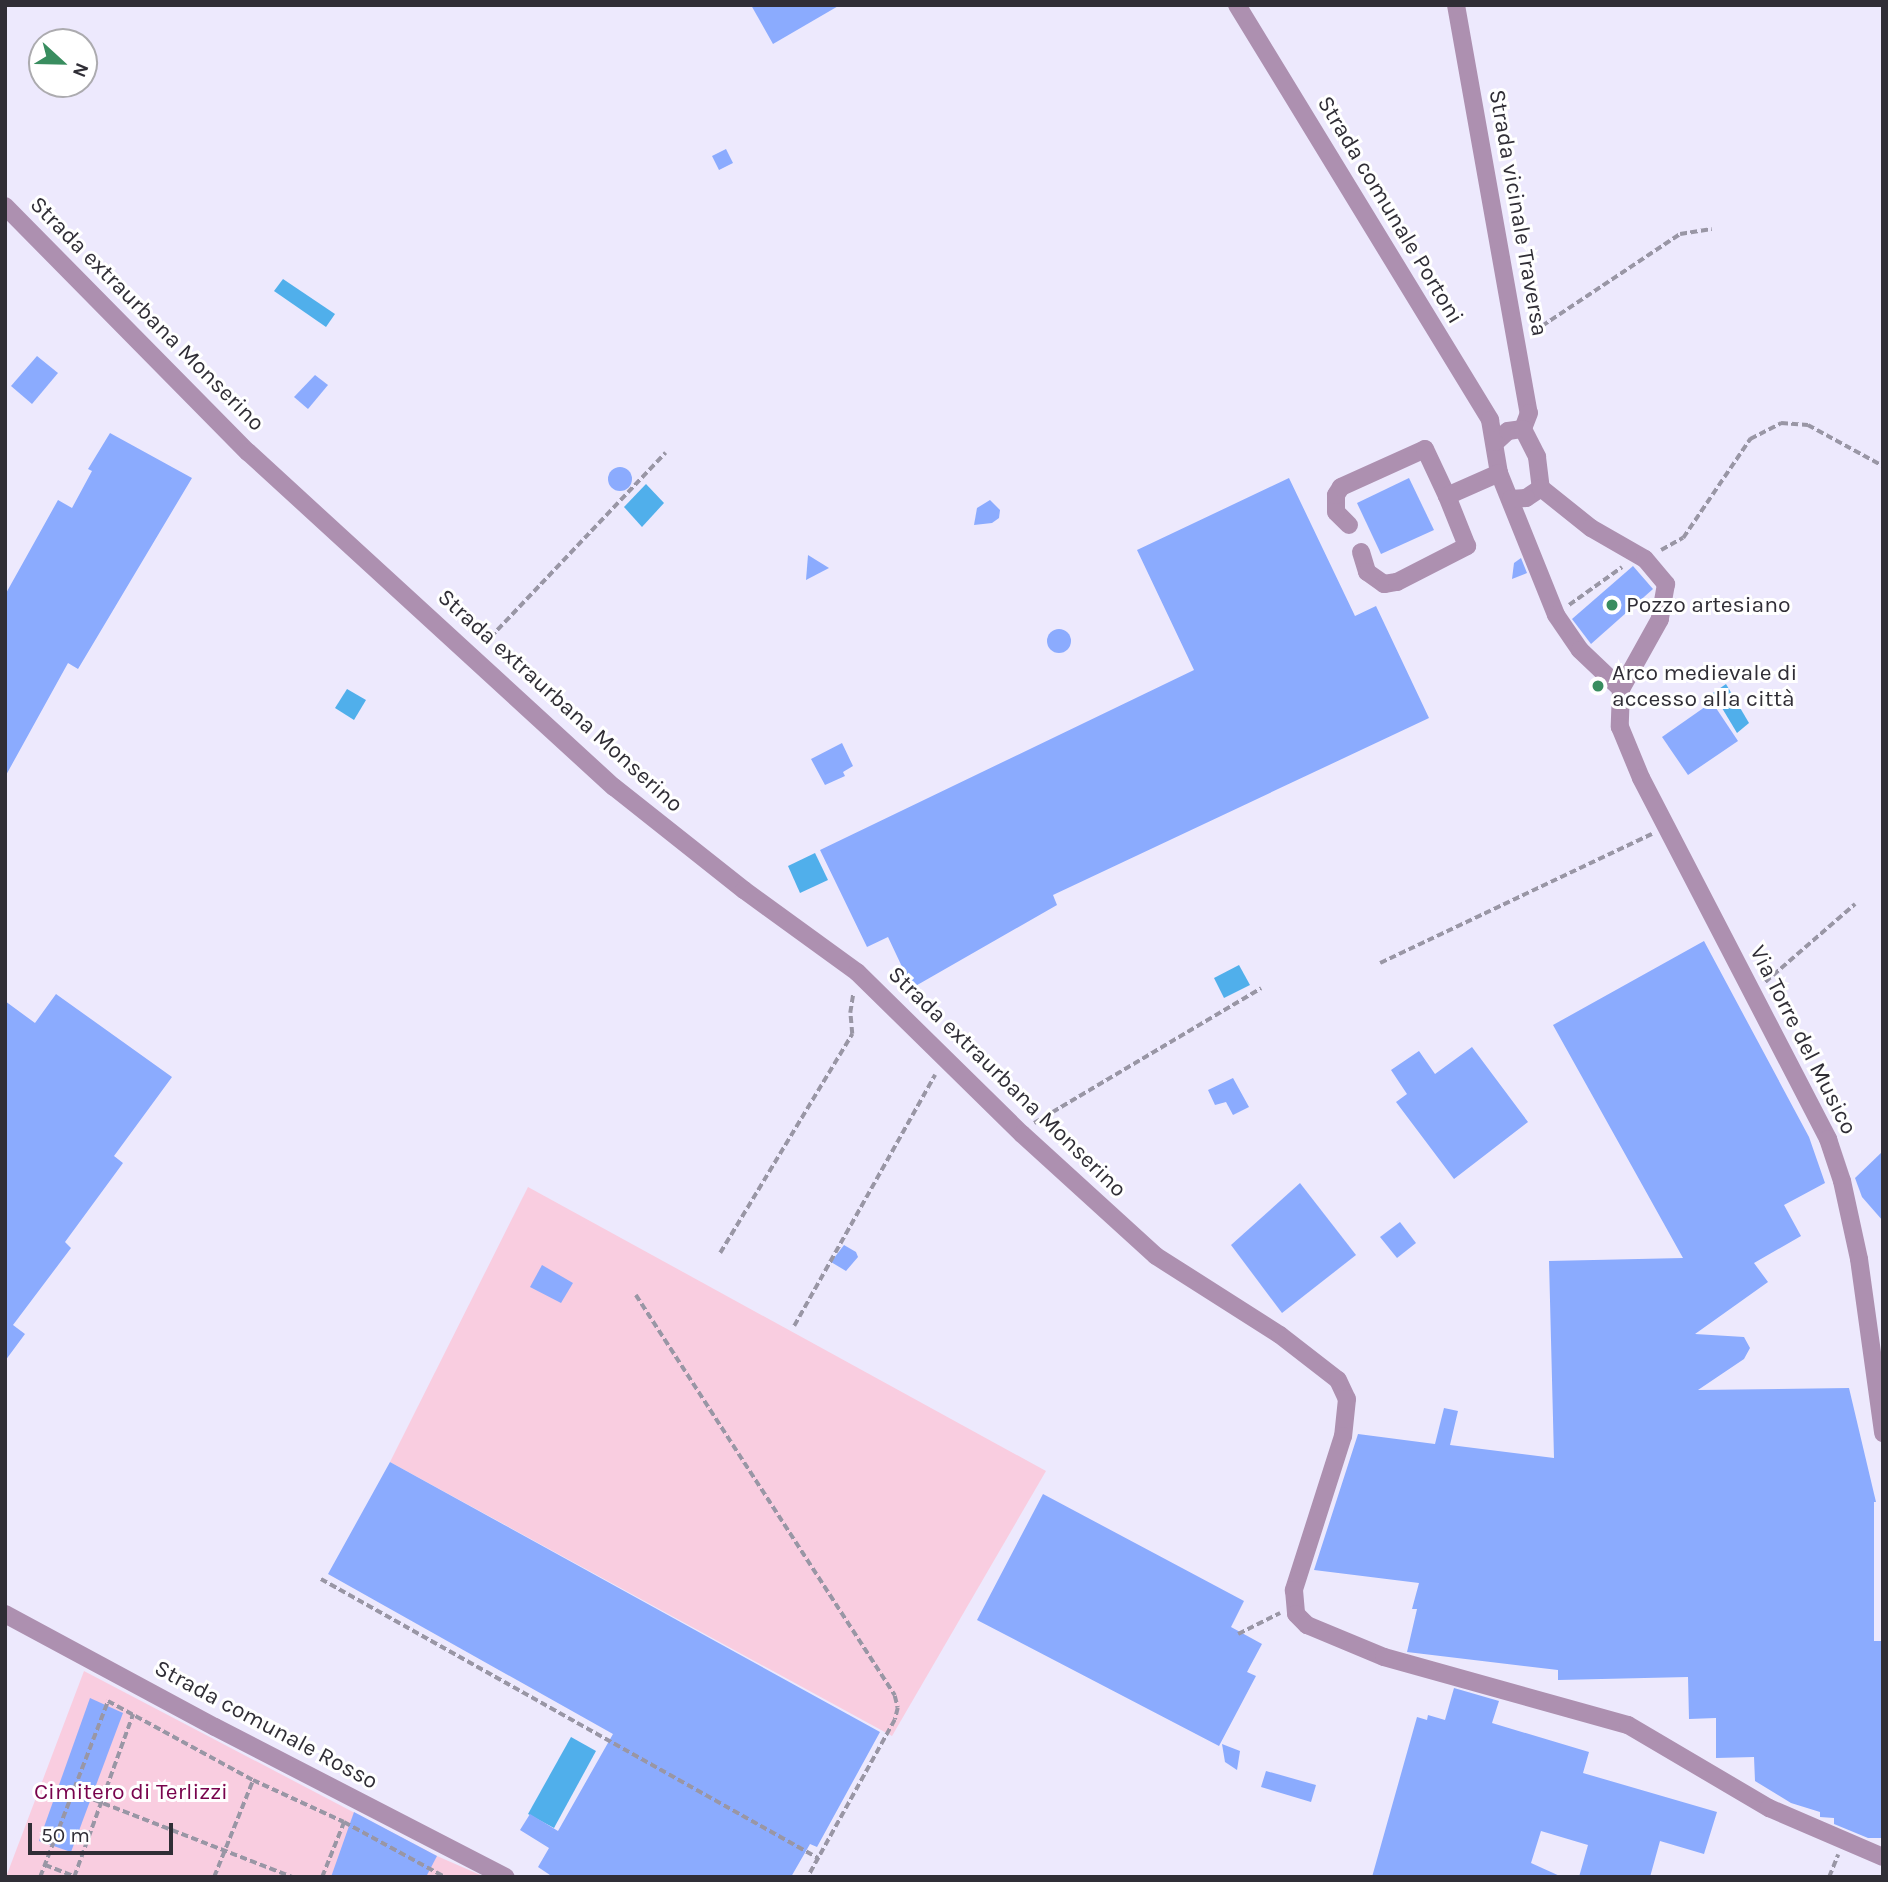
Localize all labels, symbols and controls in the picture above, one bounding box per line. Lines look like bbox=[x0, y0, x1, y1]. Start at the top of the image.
north arrow bbox=[28, 28, 98, 98]
text: N bbox=[68, 60, 93, 81]
street label: Strada vicinale Traversa bbox=[1483, 88, 1553, 338]
street label: Strada comunale Portoni bbox=[1311, 91, 1469, 329]
street label: Strada extraurbana Monserino bbox=[24, 191, 270, 437]
street label: Strada extraurbana Monserino bbox=[432, 584, 688, 818]
place label: Pozzo artesiano bbox=[1626, 591, 1791, 619]
marker: Pozzo artesiano bbox=[1604, 597, 1620, 613]
place label: Arco medievale di accesso alla città bbox=[1612, 659, 1797, 713]
marker: Arco medievale di accesso alla città bbox=[1590, 678, 1606, 694]
street label: Via Torre del Musico bbox=[1743, 941, 1863, 1139]
street label: Strada extraurbana Monserino bbox=[882, 961, 1132, 1203]
street label: Strada comunale Rosso bbox=[150, 1654, 382, 1796]
park label: Cimitero di Terlizzi bbox=[34, 1778, 228, 1806]
scale bar bbox=[32, 1808, 177, 1852]
text: 50 m bbox=[41, 1823, 90, 1847]

